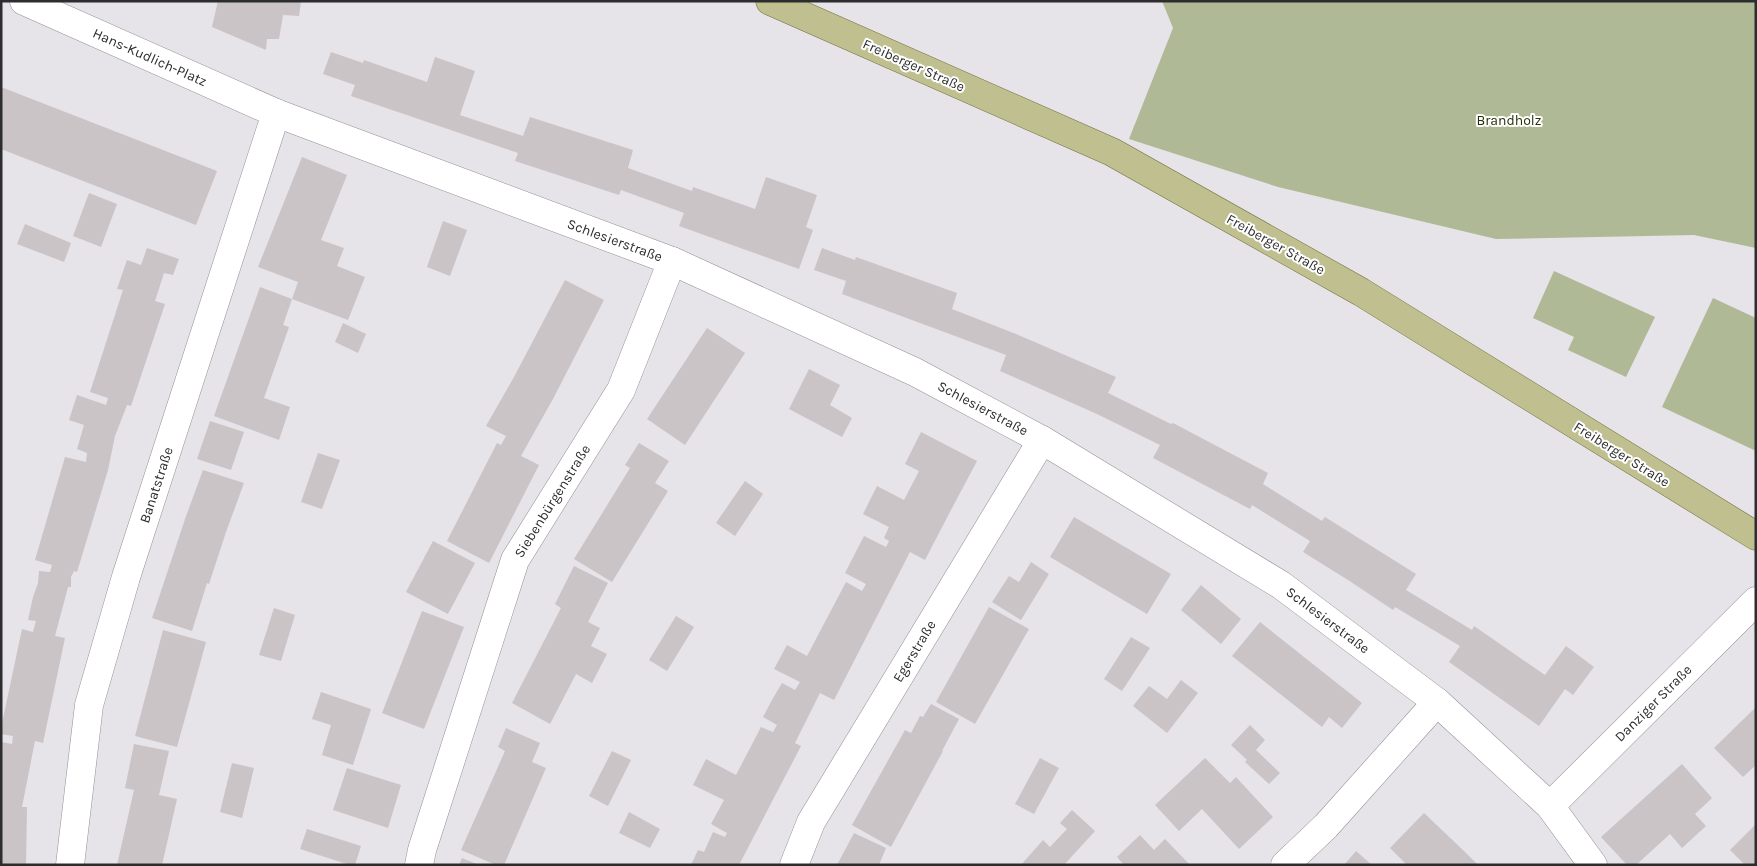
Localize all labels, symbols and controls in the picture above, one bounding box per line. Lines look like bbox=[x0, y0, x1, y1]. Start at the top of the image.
street label: Hans-Kudlich-Platz bbox=[90, 25, 209, 90]
street label: Freiberger Straße bbox=[860, 35, 967, 96]
park label: Brandholz bbox=[1477, 112, 1541, 129]
street label: Freiberger Straße bbox=[1224, 210, 1328, 278]
street label: Schlesierstraße bbox=[565, 215, 665, 266]
street label: Schlesierstraße bbox=[935, 377, 1031, 439]
street label: Freiberger Straße bbox=[1571, 418, 1673, 491]
street label: Siebenbürgenstraße bbox=[511, 442, 594, 561]
street label: Banatstraße bbox=[136, 445, 177, 525]
street label: Schlesierstraße bbox=[1283, 583, 1373, 657]
street label: Egerstraße bbox=[889, 617, 940, 685]
street label: Danziger Straße bbox=[1611, 661, 1695, 745]

